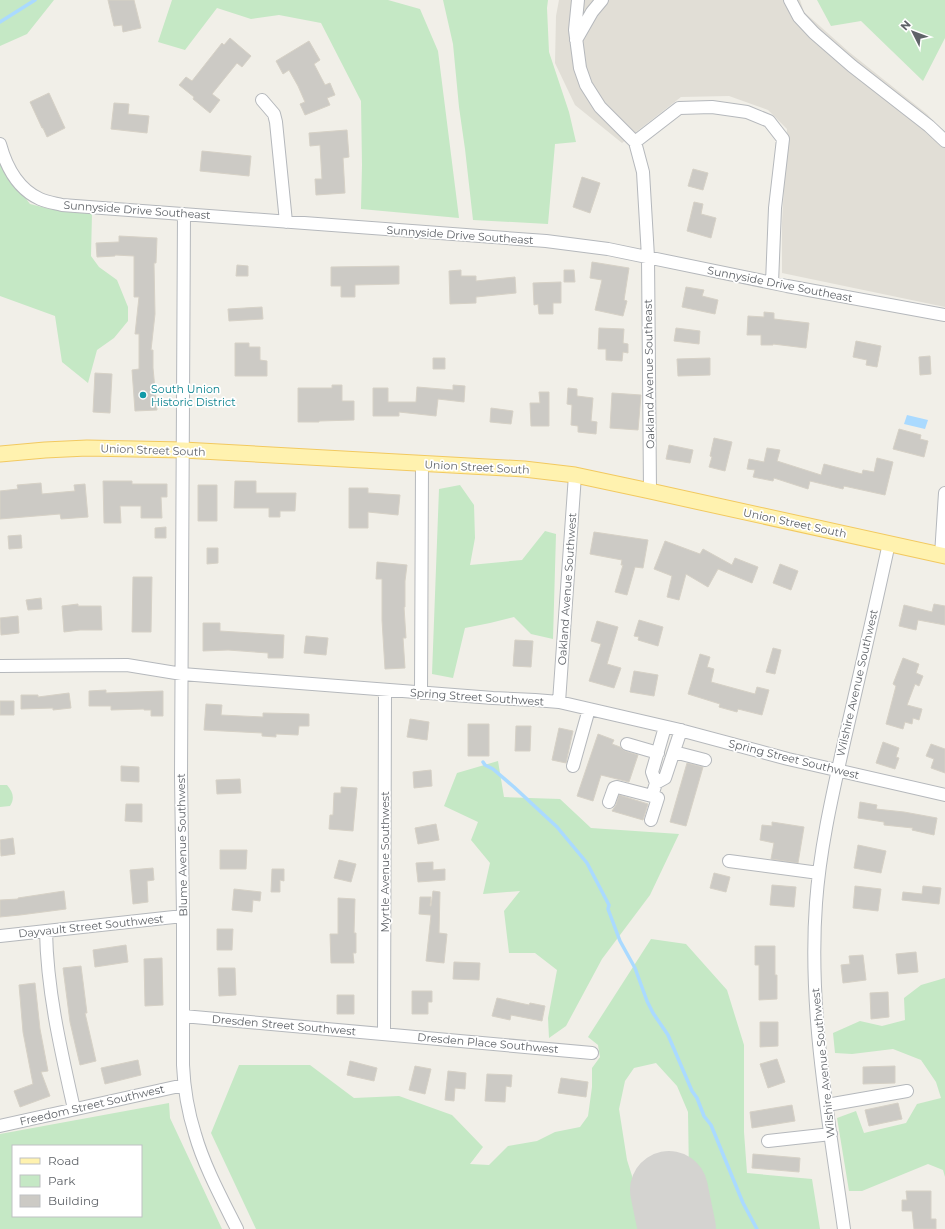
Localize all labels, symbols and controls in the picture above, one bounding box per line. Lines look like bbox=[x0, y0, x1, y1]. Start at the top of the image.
north arrow bbox=[893, 12, 933, 52]
text: N bbox=[897, 17, 914, 33]
street label: Sunnyside Drive Southeast bbox=[63, 198, 212, 222]
street label: Sunnyside Drive Southeast bbox=[386, 223, 535, 247]
street label: Sunnyside Drive Southeast bbox=[706, 263, 854, 305]
street label: Oakland Avenue Southeast bbox=[641, 299, 657, 449]
place label: South Union Historic District bbox=[151, 382, 236, 409]
marker: South Union Historic District bbox=[138, 390, 148, 400]
street label: Union Street South bbox=[100, 441, 206, 459]
street label: Union Street South bbox=[424, 457, 530, 477]
street label: Union Street South bbox=[742, 505, 848, 541]
street label: Oakland Avenue Southwest bbox=[555, 512, 579, 666]
street label: Wilshire Avenue Southwest bbox=[833, 607, 881, 758]
street label: Spring Street Southwest bbox=[410, 685, 545, 709]
street label: Spring Street Southwest bbox=[727, 736, 861, 782]
street label: Blume Avenue Southwest bbox=[174, 773, 190, 917]
street label: Myrtle Avenue Southwest bbox=[378, 791, 392, 933]
street label: Dayvault Street Southwest bbox=[18, 911, 165, 941]
street label: Wilshire Avenue Southwest bbox=[808, 987, 838, 1139]
street label: Dresden Street Southwest bbox=[211, 1012, 357, 1038]
street label: Dresden Place Southwest bbox=[417, 1030, 560, 1056]
street label: Freedom Street Southwest bbox=[18, 1081, 166, 1129]
legend bbox=[12, 1145, 142, 1217]
text: Road bbox=[48, 1153, 79, 1168]
text: Park bbox=[48, 1173, 76, 1188]
text: Building bbox=[48, 1193, 99, 1208]

